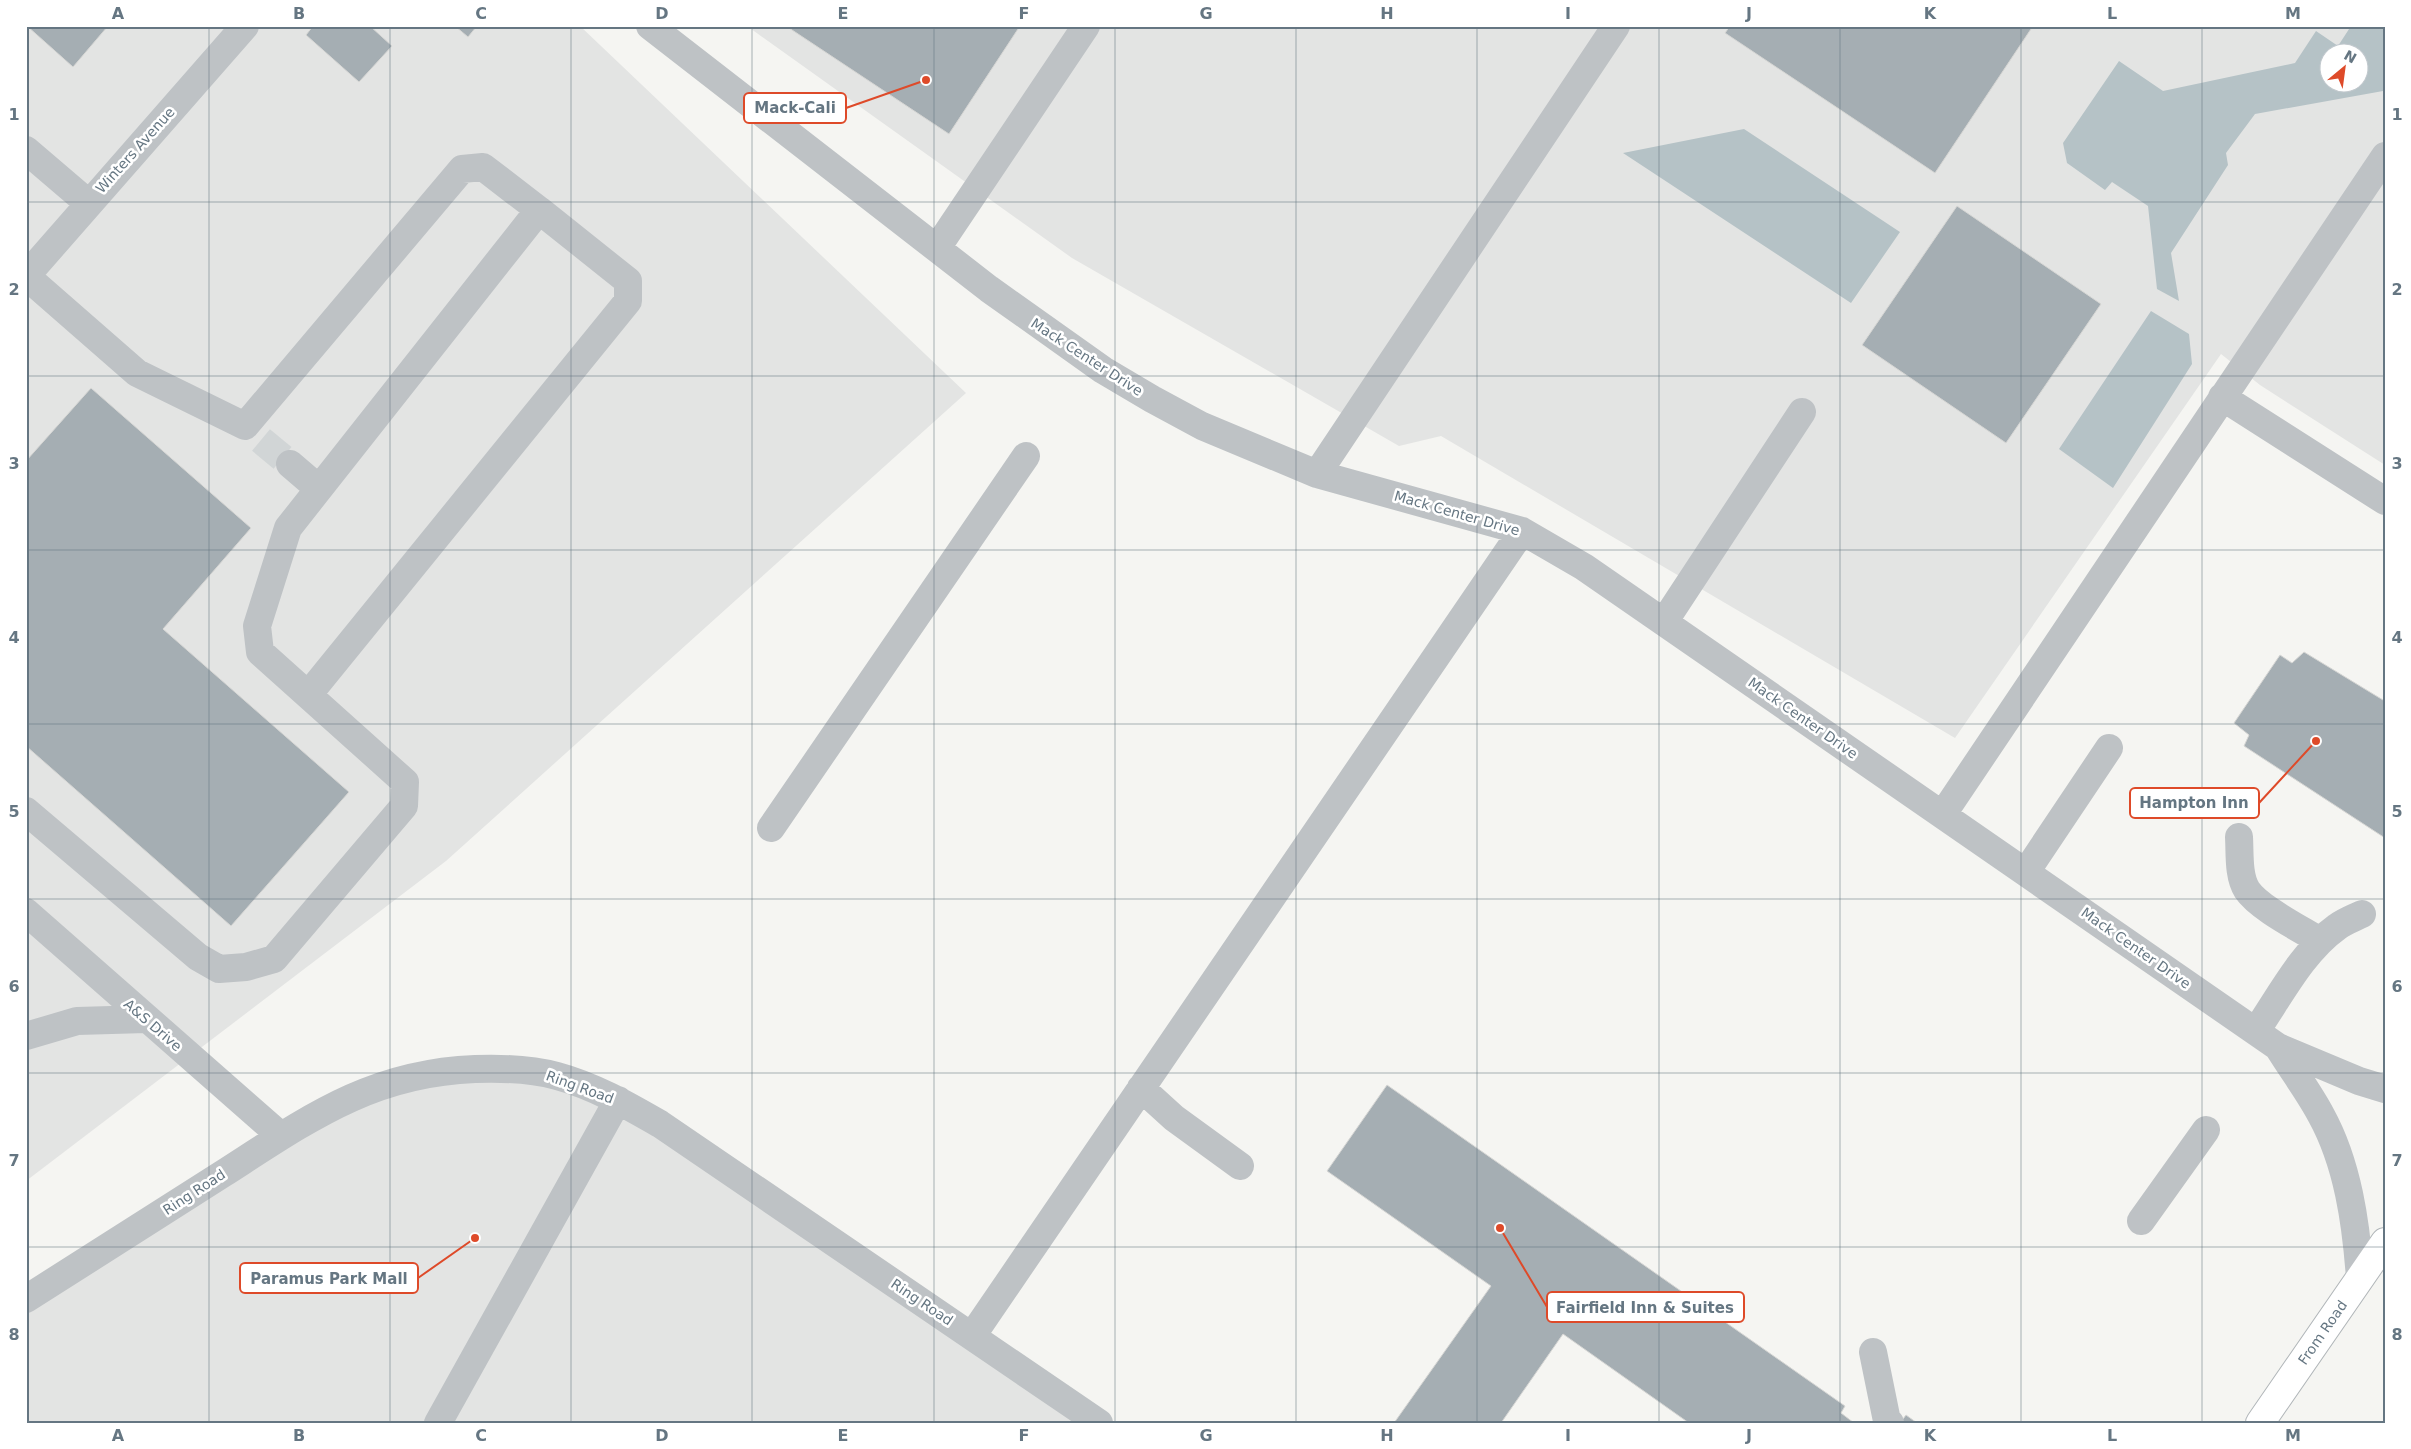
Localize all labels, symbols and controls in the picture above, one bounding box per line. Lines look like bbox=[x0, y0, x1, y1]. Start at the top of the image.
text: A bbox=[112, 4, 125, 23]
text: B bbox=[293, 4, 305, 23]
text: C bbox=[475, 4, 487, 23]
text: D bbox=[655, 4, 669, 23]
text: E bbox=[838, 4, 848, 23]
text: F bbox=[1019, 4, 1029, 23]
text: G bbox=[1199, 4, 1213, 23]
text: H bbox=[1380, 4, 1394, 23]
text: I bbox=[1565, 4, 1571, 23]
text: J bbox=[1745, 4, 1752, 23]
text: K bbox=[1924, 4, 1937, 23]
text: L bbox=[2107, 4, 2117, 23]
text: M bbox=[2285, 4, 2301, 23]
north arrow bbox=[2318, 42, 2368, 92]
text: N bbox=[2341, 47, 2359, 66]
callout: Mack-Cali bbox=[744, 93, 846, 123]
text: Mack-Cali bbox=[754, 99, 836, 117]
street label: Winters Avenue bbox=[92, 104, 178, 196]
text: 1 bbox=[8, 105, 20, 124]
text: 1 bbox=[2391, 105, 2403, 124]
text: 2 bbox=[8, 280, 20, 299]
text: 2 bbox=[2391, 280, 2403, 299]
street label: Mack Center Drive bbox=[1028, 315, 1146, 399]
text: 3 bbox=[8, 454, 20, 473]
text: 3 bbox=[2391, 454, 2403, 473]
street label: Mack Center Drive bbox=[1392, 487, 1522, 539]
text: 4 bbox=[8, 628, 20, 647]
text: 4 bbox=[2391, 628, 2403, 647]
street label: Mack Center Drive bbox=[1745, 674, 1861, 762]
callout: Hampton Inn bbox=[2130, 788, 2259, 818]
text: Hampton Inn bbox=[2139, 794, 2249, 812]
text: 5 bbox=[8, 802, 20, 821]
text: 5 bbox=[2391, 802, 2403, 821]
street label: Mack Center Drive bbox=[2078, 904, 2194, 992]
text: 6 bbox=[8, 977, 20, 996]
text: 6 bbox=[2391, 977, 2403, 996]
street label: A&S Drive bbox=[121, 996, 185, 1054]
street label: Ring Road bbox=[544, 1067, 616, 1107]
text: 7 bbox=[8, 1151, 20, 1170]
text: 7 bbox=[2391, 1151, 2403, 1170]
street label: Ring Road bbox=[160, 1166, 228, 1218]
callout: Paramus Park Mall bbox=[240, 1263, 418, 1293]
text: Paramus Park Mall bbox=[250, 1270, 408, 1288]
street label: Ring Road bbox=[888, 1276, 956, 1328]
callout: Fairfield Inn & Suites bbox=[1547, 1292, 1744, 1322]
street label: From Road bbox=[2295, 1297, 2350, 1368]
text: Fairfield Inn & Suites bbox=[1556, 1299, 1734, 1317]
text: 8 bbox=[8, 1325, 20, 1344]
text: 8 bbox=[2391, 1325, 2403, 1344]
text: A bbox=[112, 1426, 125, 1445]
text: B bbox=[293, 1426, 305, 1445]
text: C bbox=[475, 1426, 487, 1445]
text: D bbox=[655, 1426, 669, 1445]
text: E bbox=[838, 1426, 848, 1445]
text: F bbox=[1019, 1426, 1029, 1445]
text: G bbox=[1199, 1426, 1213, 1445]
text: H bbox=[1380, 1426, 1394, 1445]
text: I bbox=[1565, 1426, 1571, 1445]
text: J bbox=[1745, 1426, 1752, 1445]
text: K bbox=[1924, 1426, 1937, 1445]
text: L bbox=[2107, 1426, 2117, 1445]
text: M bbox=[2285, 1426, 2301, 1445]

